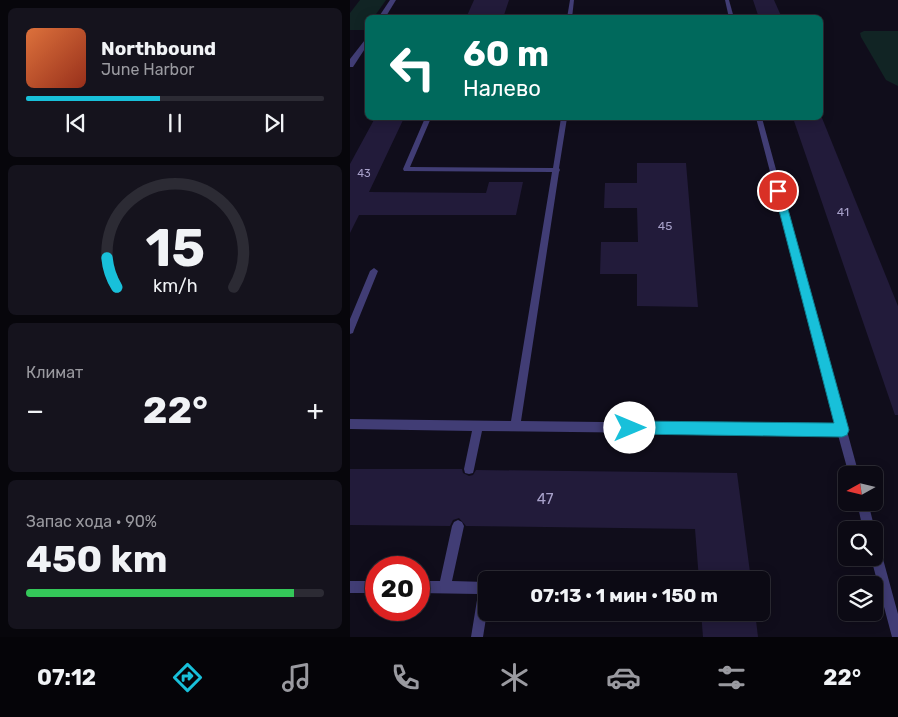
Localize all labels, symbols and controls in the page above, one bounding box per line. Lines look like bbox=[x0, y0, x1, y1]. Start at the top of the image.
text: 60 m bbox=[463, 33, 549, 75]
icon: left bbox=[380, 35, 445, 100]
text: Northbound bbox=[101, 37, 216, 60]
text: June Harbor bbox=[101, 60, 194, 79]
text: Налево bbox=[463, 75, 541, 102]
icon: previous bbox=[62, 109, 90, 137]
icon: pause bbox=[161, 109, 189, 137]
icon: next bbox=[260, 109, 288, 137]
house number: 43 bbox=[357, 167, 371, 180]
pin bbox=[757, 170, 799, 212]
icon: arrive bbox=[764, 177, 792, 205]
house number: 41 bbox=[837, 205, 849, 219]
text: 15 bbox=[145, 217, 205, 279]
house number: 45 bbox=[658, 219, 672, 233]
text: km/h bbox=[153, 275, 197, 296]
text: Климат bbox=[26, 363, 83, 382]
text: 22° bbox=[143, 387, 208, 433]
text: − bbox=[26, 394, 44, 427]
text: + bbox=[307, 394, 324, 427]
position arrow bbox=[603, 401, 655, 453]
north arrow bbox=[838, 466, 882, 511]
map controls bbox=[838, 466, 883, 621]
house number: 47 bbox=[537, 490, 554, 508]
text: Запас хода · 90% bbox=[26, 512, 157, 531]
button: search bbox=[838, 521, 883, 566]
text: 450 km bbox=[26, 536, 167, 582]
speed limit sign: 20 bbox=[365, 556, 430, 621]
button: layers bbox=[838, 576, 883, 621]
text: 07:13 · 1 мин · 150 m bbox=[530, 584, 718, 607]
icon: directions bbox=[170, 660, 205, 695]
icon: music bbox=[279, 660, 314, 695]
icon: phone bbox=[388, 660, 423, 695]
icon: climate bbox=[497, 660, 532, 695]
icon: car bbox=[606, 660, 641, 695]
icon: filters bbox=[714, 660, 749, 695]
text: 07:12 bbox=[37, 664, 96, 691]
text: 22° bbox=[823, 664, 861, 691]

